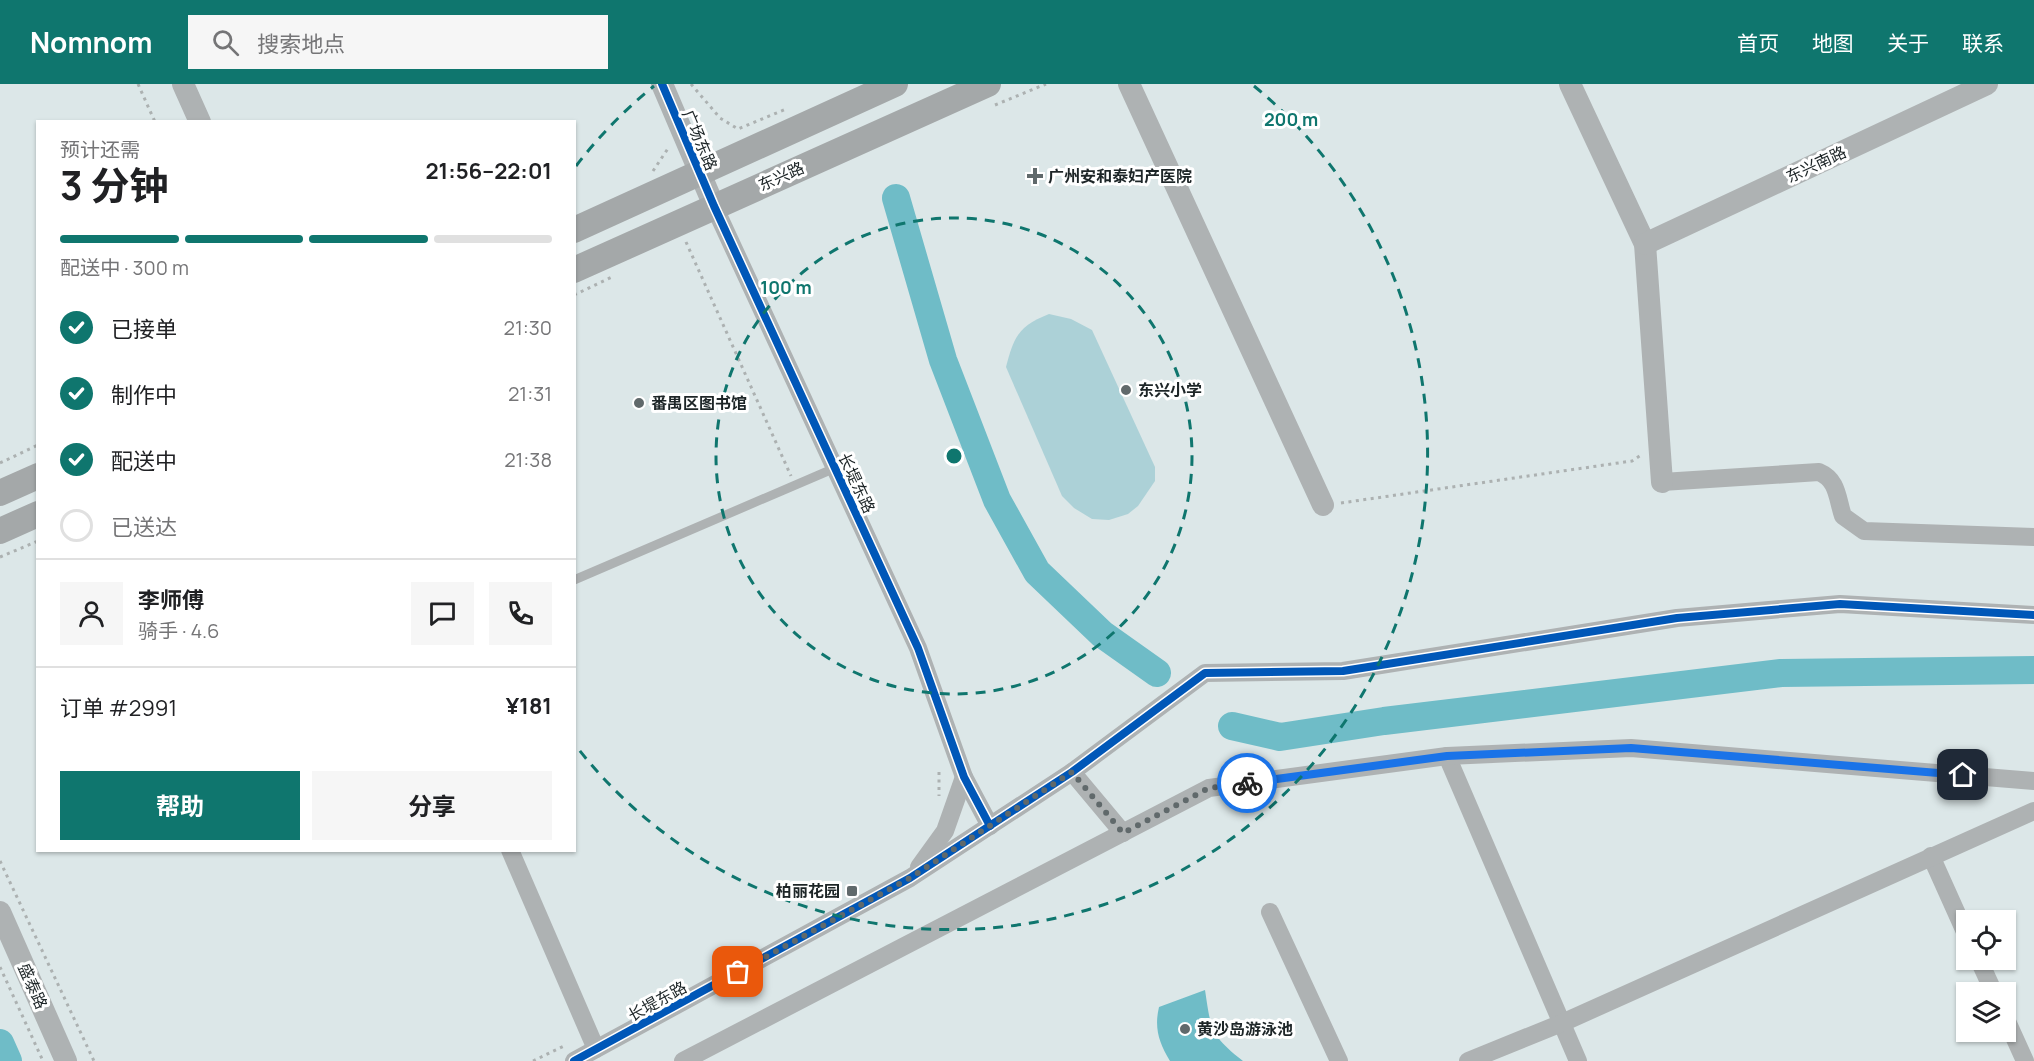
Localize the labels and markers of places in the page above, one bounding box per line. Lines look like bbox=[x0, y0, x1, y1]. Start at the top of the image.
place label: 广州安和泰妇产医院 bbox=[1048, 165, 1192, 187]
marker: 广州安和泰妇产医院 bbox=[1026, 167, 1044, 185]
place label: 东兴小学 bbox=[1138, 379, 1202, 401]
marker: 东兴小学 bbox=[1119, 383, 1133, 397]
place label: 番禺区图书馆 bbox=[651, 392, 747, 414]
marker: 番禺区图书馆 bbox=[632, 396, 646, 410]
centre of rings bbox=[944, 446, 964, 466]
pin bbox=[1937, 749, 1988, 800]
place label: 柏丽花园 bbox=[776, 880, 840, 902]
marker: 柏丽花园 bbox=[845, 884, 859, 898]
pin bbox=[712, 946, 763, 997]
place label: 黄沙岛游泳池 bbox=[1197, 1018, 1293, 1040]
marker: 黄沙岛游泳池 bbox=[1178, 1022, 1192, 1036]

